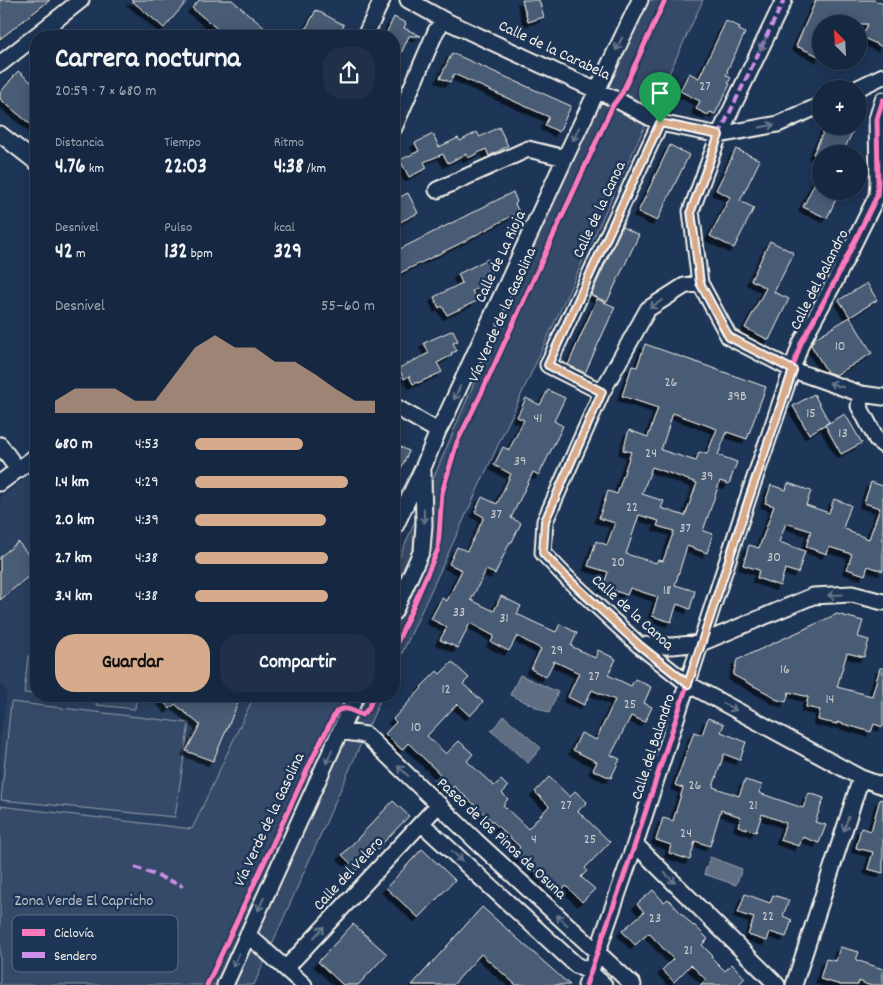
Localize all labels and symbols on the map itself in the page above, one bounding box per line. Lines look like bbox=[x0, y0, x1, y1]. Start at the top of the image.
street label: Calle de la Carabela bbox=[494, 15, 614, 87]
north arrow bbox=[812, 15, 868, 70]
one-way arrow bbox=[614, 36, 624, 51]
one-way arrow bbox=[758, 36, 767, 51]
pin bbox=[639, 72, 681, 123]
house number: 27 bbox=[699, 77, 711, 97]
one-way arrow bbox=[758, 121, 774, 130]
one-way arrow bbox=[571, 126, 580, 141]
street label: Calle de la Canoa bbox=[568, 157, 633, 262]
street label: Calle de La Rioja bbox=[470, 207, 533, 307]
street label: Calle del Balandro bbox=[785, 226, 855, 334]
street label: Vía Verde de la Gasolina bbox=[463, 244, 543, 386]
one-way arrow bbox=[650, 299, 664, 309]
house number: 10 bbox=[835, 337, 845, 357]
house number: 26 bbox=[665, 373, 678, 393]
one-way arrow bbox=[829, 380, 844, 389]
one-way arrow bbox=[451, 385, 461, 400]
house number: 39B bbox=[727, 387, 747, 407]
house number: 15 bbox=[806, 404, 816, 424]
house number: 41 bbox=[534, 409, 542, 429]
house number: 13 bbox=[838, 424, 848, 444]
house number: 24 bbox=[645, 444, 657, 464]
house number: 39 bbox=[514, 452, 526, 472]
house number: 39 bbox=[701, 467, 713, 487]
house number: 22 bbox=[626, 498, 638, 518]
house number: 37 bbox=[490, 505, 502, 525]
one-way arrow bbox=[419, 508, 429, 524]
house number: 37 bbox=[679, 519, 691, 539]
house number: 30 bbox=[767, 548, 781, 568]
house number: 20 bbox=[611, 553, 625, 573]
street label: Calle de la Canoa bbox=[586, 570, 679, 657]
house number: 18 bbox=[663, 581, 672, 601]
one-way arrow bbox=[828, 590, 844, 599]
house number: 33 bbox=[453, 603, 465, 623]
house number: 31 bbox=[499, 609, 509, 629]
house number: 29 bbox=[551, 641, 563, 661]
house number: 16 bbox=[780, 660, 790, 680]
house number: 27 bbox=[588, 667, 600, 687]
house number: 12 bbox=[441, 680, 451, 700]
house number: 14 bbox=[826, 690, 834, 710]
street label: Calle del Balandro bbox=[626, 691, 682, 803]
house number: 25 bbox=[624, 695, 636, 715]
one-way arrow bbox=[723, 702, 738, 712]
house number: 10 bbox=[411, 718, 421, 738]
street label: Vía Verde de la Gasolina bbox=[229, 749, 311, 891]
one-way arrow bbox=[323, 749, 333, 764]
one-way arrow bbox=[397, 765, 410, 777]
street label: Paseo de los Pinos de Osuna bbox=[431, 773, 571, 906]
house number: 26 bbox=[689, 776, 702, 796]
house number: 27 bbox=[560, 796, 572, 816]
house number: 21 bbox=[748, 796, 758, 816]
one-way arrow bbox=[841, 816, 851, 832]
house number: 24 bbox=[680, 824, 692, 844]
house number: 4 bbox=[531, 830, 537, 850]
house number: 25 bbox=[584, 830, 596, 850]
street label: Calle del Velero bbox=[308, 832, 390, 916]
one-way arrow bbox=[451, 850, 464, 862]
one-way arrow bbox=[664, 872, 676, 884]
park label: Zona Verde El Capricho bbox=[15, 890, 153, 913]
one-way arrow bbox=[256, 896, 266, 911]
house number: 22 bbox=[762, 907, 774, 927]
house number: 23 bbox=[649, 909, 661, 929]
one-way arrow bbox=[556, 914, 568, 926]
legend bbox=[12, 915, 178, 972]
text: Ciclovía bbox=[54, 924, 94, 944]
one-way arrow bbox=[313, 926, 325, 938]
house number: 21 bbox=[683, 941, 693, 961]
text: Sendero bbox=[54, 947, 97, 967]
one-way arrow bbox=[231, 952, 241, 967]

